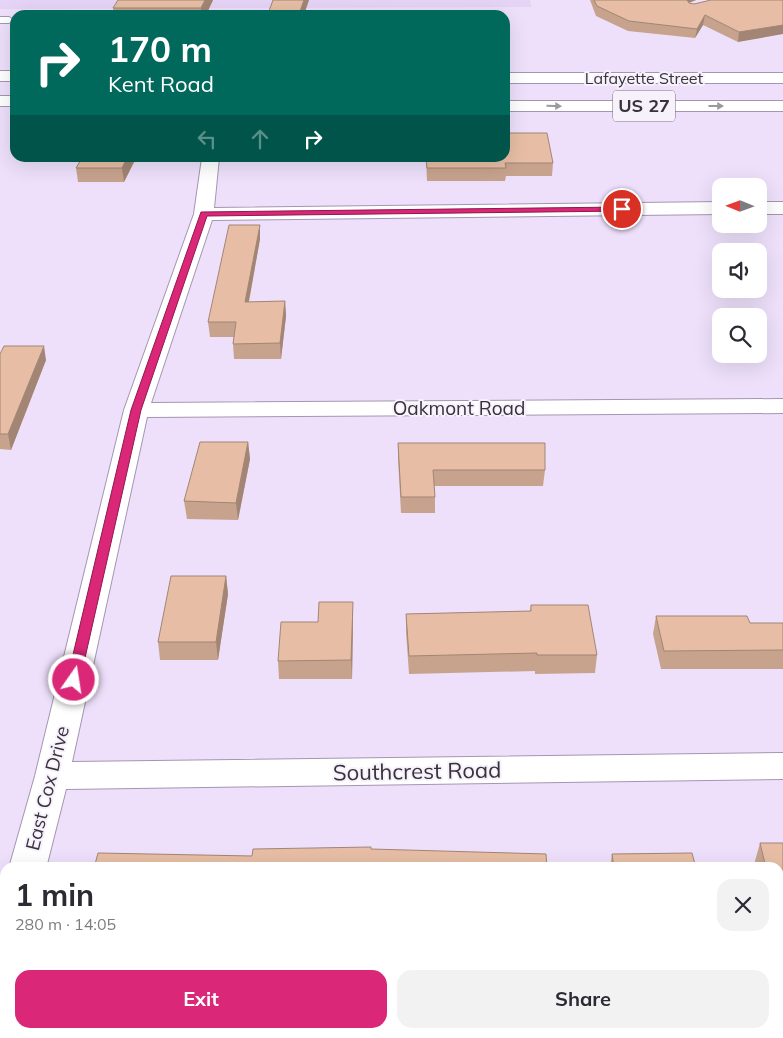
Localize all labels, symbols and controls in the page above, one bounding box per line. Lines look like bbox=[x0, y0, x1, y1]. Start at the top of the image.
text: 170 m bbox=[108, 27, 212, 71]
icon: right bbox=[25, 30, 90, 95]
street label: Lafayette Street bbox=[585, 68, 704, 88]
text: Kent Road bbox=[108, 70, 214, 98]
road number: US 27 bbox=[613, 90, 675, 122]
one-way arrow bbox=[546, 102, 562, 110]
one-way arrow bbox=[708, 102, 724, 110]
icon: left bbox=[193, 125, 221, 153]
icon: ahead bbox=[246, 125, 274, 153]
icon: right bbox=[299, 125, 327, 153]
north arrow bbox=[712, 178, 768, 232]
map controls bbox=[712, 178, 767, 363]
pin bbox=[601, 188, 643, 230]
icon: arrive bbox=[608, 195, 636, 223]
button: sound bbox=[712, 243, 767, 298]
button: search bbox=[712, 308, 767, 363]
street label: Oakmont Road bbox=[393, 396, 525, 420]
position arrow bbox=[47, 653, 99, 705]
street label: East Cox Drive bbox=[20, 723, 74, 853]
street label: Southcrest Road bbox=[333, 756, 501, 786]
text: 1 min bbox=[15, 876, 94, 914]
button: close bbox=[717, 879, 769, 931]
text: 280 m · 14:05 bbox=[15, 914, 116, 934]
button: Exit bbox=[15, 970, 387, 1028]
button: Share bbox=[397, 970, 769, 1028]

